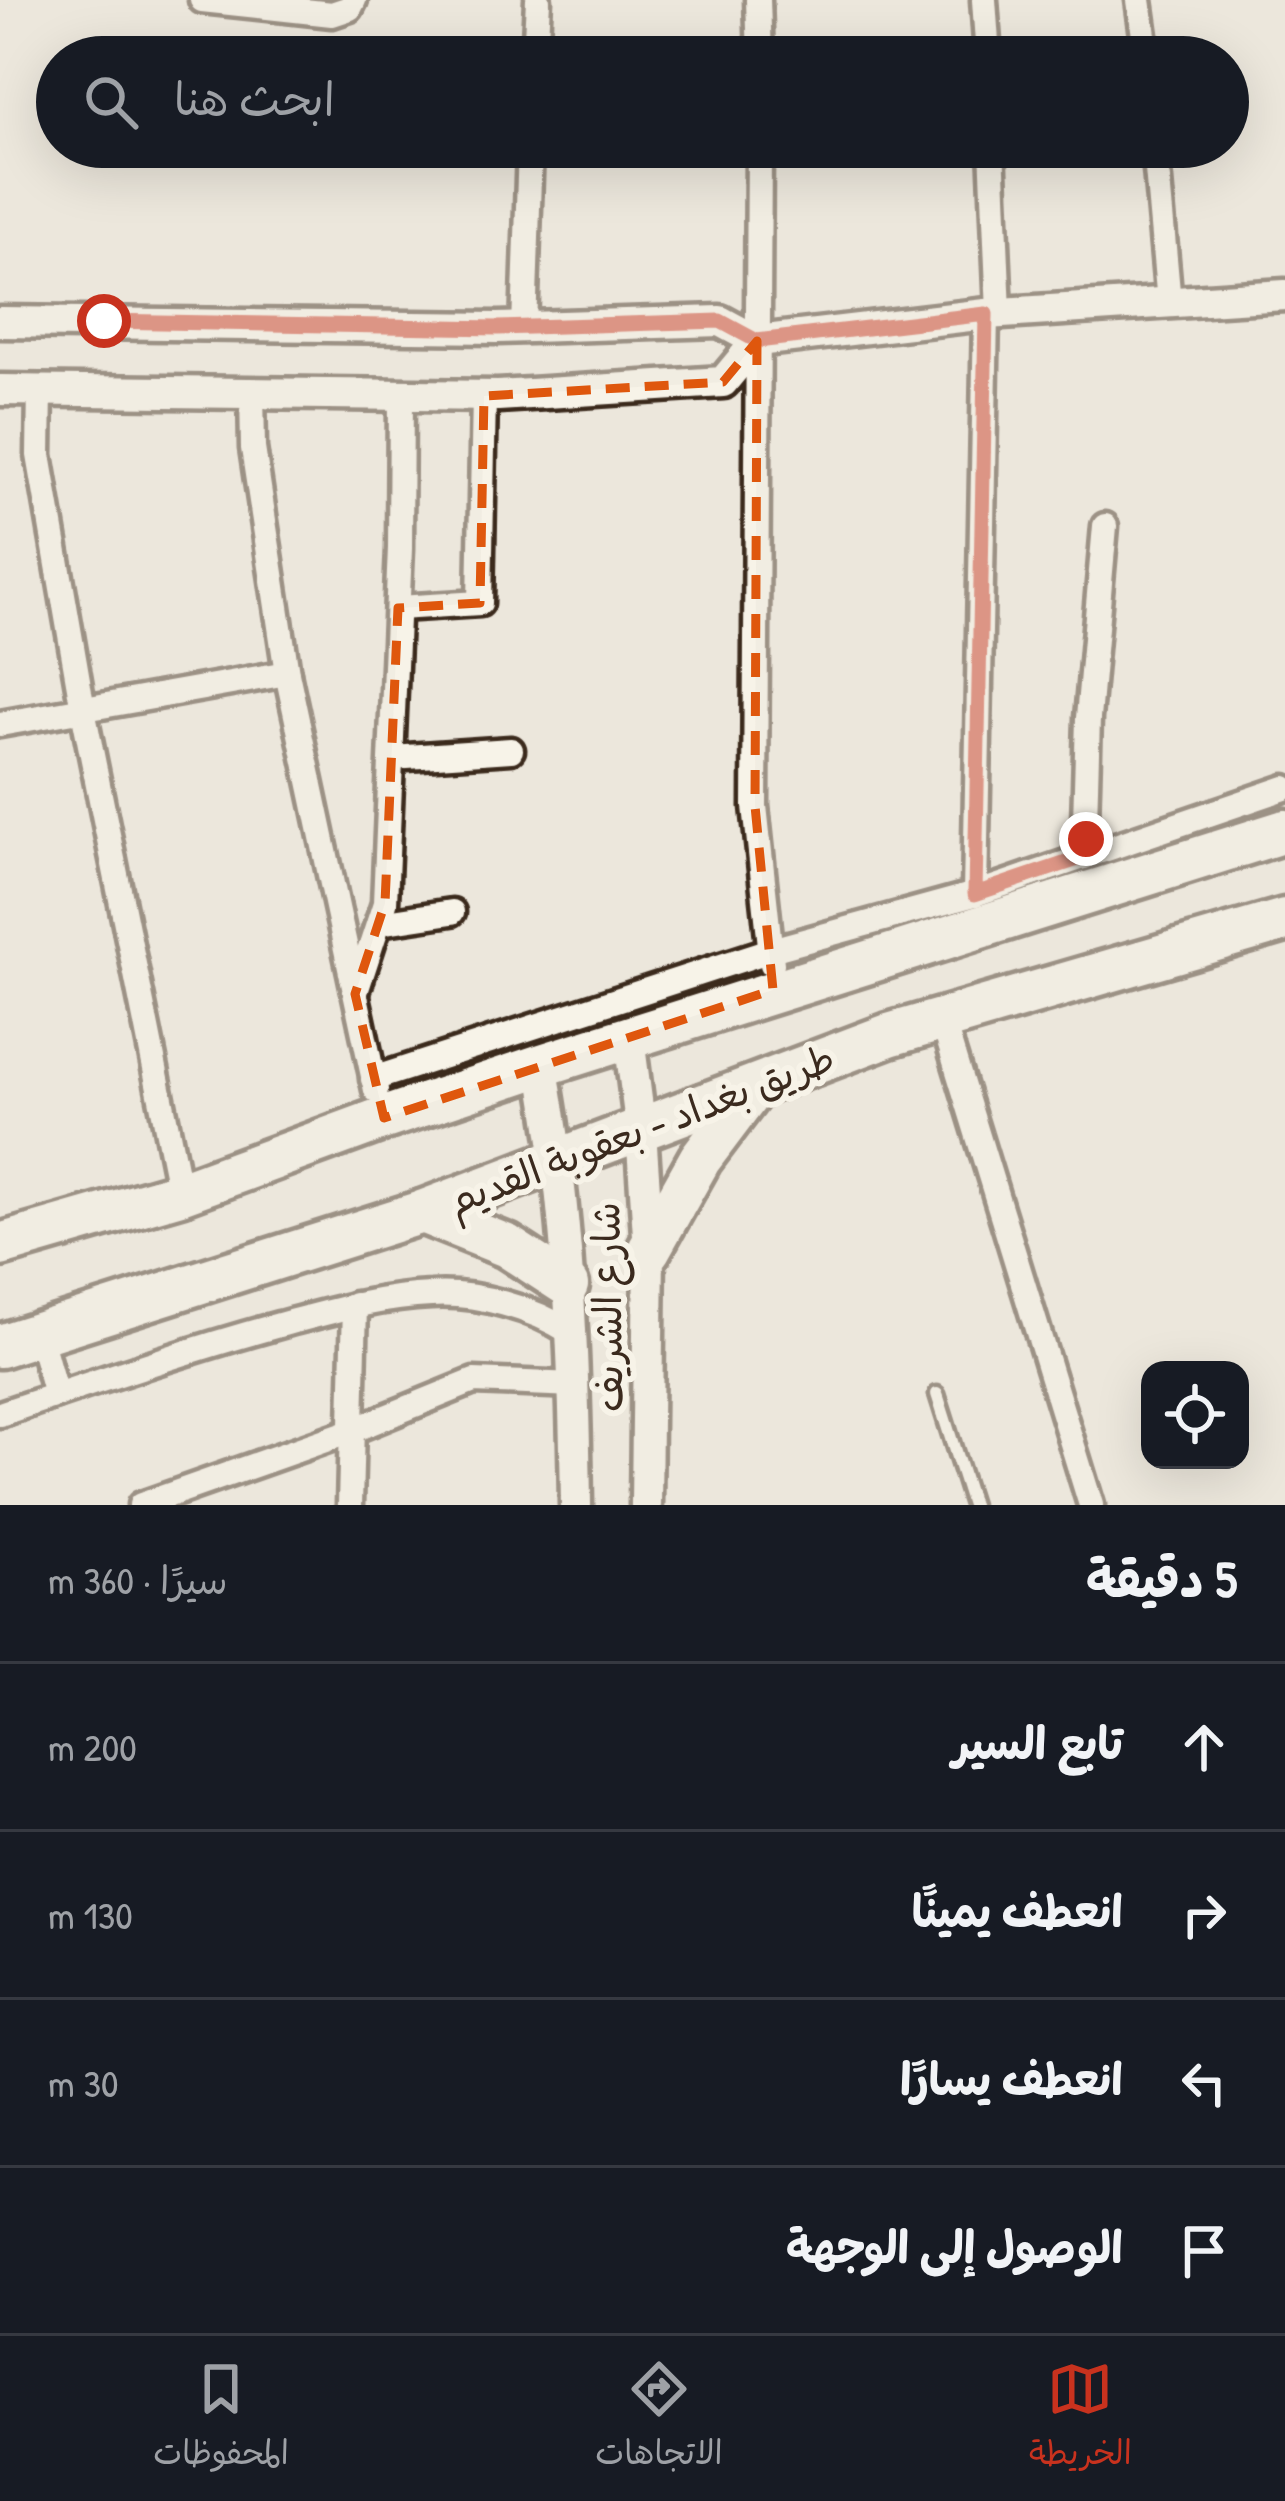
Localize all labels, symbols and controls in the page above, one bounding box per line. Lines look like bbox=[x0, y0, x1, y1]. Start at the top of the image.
search box bbox=[36, 36, 1249, 168]
text: ابحث هنا bbox=[174, 68, 335, 129]
icon: search bbox=[78, 69, 144, 135]
route start bbox=[77, 294, 131, 348]
route end bbox=[1059, 812, 1113, 866]
street label: طريق بغداد - بعقوبة القديم bbox=[440, 1030, 843, 1230]
street label: شارع الشريف bbox=[578, 1202, 637, 1412]
map controls bbox=[1141, 1361, 1249, 1469]
button: locate bbox=[1141, 1361, 1249, 1469]
text: 5 دقيقة bbox=[1086, 1544, 1237, 1613]
text: سيرًا · 360 m bbox=[48, 1553, 228, 1606]
text: تابع السير bbox=[952, 1712, 1123, 1773]
icon: ahead bbox=[1171, 1714, 1237, 1780]
text: 200 m bbox=[48, 1720, 137, 1773]
text: انعطف يمينًا bbox=[912, 1880, 1123, 1941]
icon: right bbox=[1171, 1882, 1237, 1948]
text: 130 m bbox=[48, 1888, 133, 1941]
text: انعطف يسارًا bbox=[900, 2048, 1123, 2109]
icon: left bbox=[1171, 2050, 1237, 2116]
text: 30 m bbox=[48, 2056, 118, 2109]
text: الوصول إلى الوجهة bbox=[786, 2216, 1123, 2277]
icon: arrive bbox=[1171, 2218, 1237, 2284]
tab: المحفوظات bbox=[153, 2356, 289, 2482]
tab: الاتجاهات bbox=[595, 2356, 723, 2482]
tab: الخريطة bbox=[1029, 2356, 1132, 2482]

